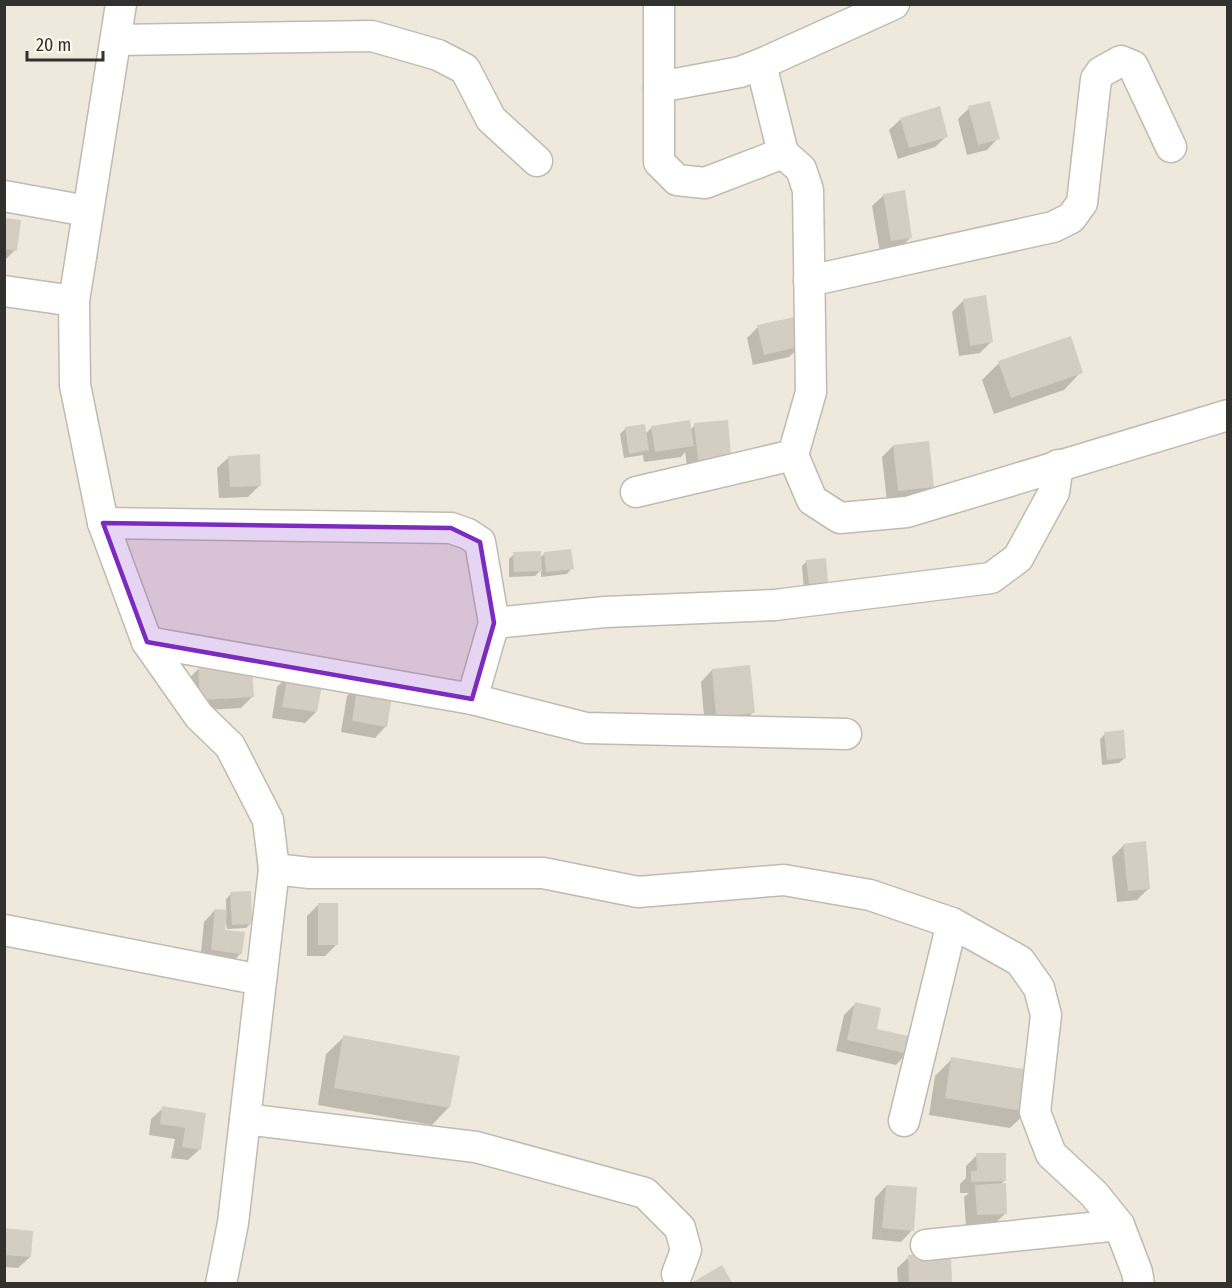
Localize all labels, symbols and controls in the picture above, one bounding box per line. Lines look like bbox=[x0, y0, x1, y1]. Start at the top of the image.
scale bar bbox=[27, 24, 104, 62]
text: 20 m bbox=[36, 34, 71, 56]

